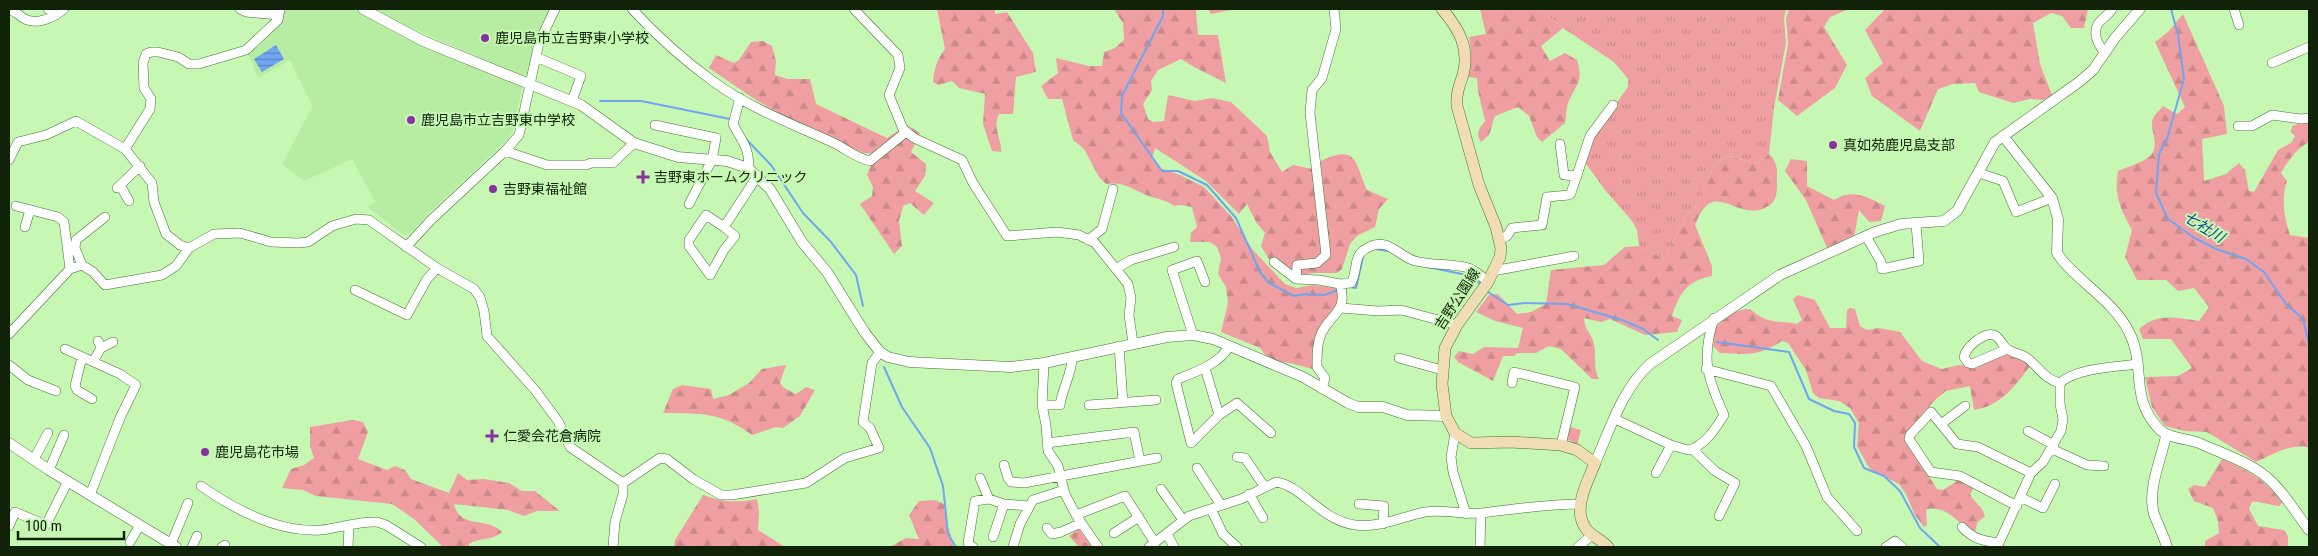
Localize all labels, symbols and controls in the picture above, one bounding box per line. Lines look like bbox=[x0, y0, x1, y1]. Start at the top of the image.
place label: 鹿児島市立吉野東小学校 bbox=[495, 30, 649, 46]
marker: 鹿児島市立吉野東小学校 bbox=[479, 32, 491, 44]
place label: 鹿児島市立吉野東中学校 bbox=[421, 112, 575, 128]
marker: 鹿児島市立吉野東中学校 bbox=[405, 114, 417, 126]
place label: 真如苑鹿児島支部 bbox=[1843, 137, 1955, 153]
marker: 真如苑鹿児島支部 bbox=[1827, 139, 1839, 151]
place label: 吉野東ホームクリニック bbox=[654, 169, 808, 185]
marker: 吉野東ホームクリニック bbox=[636, 170, 650, 184]
place label: 吉野東福祉館 bbox=[503, 181, 587, 197]
marker: 吉野東福祉館 bbox=[487, 183, 499, 195]
water label: 七社川 bbox=[2180, 208, 2230, 247]
street label: 吉野公園線 bbox=[1431, 265, 1483, 333]
place label: 仁愛会花倉病院 bbox=[503, 428, 601, 444]
marker: 仁愛会花倉病院 bbox=[485, 429, 499, 443]
place label: 鹿児島花市場 bbox=[215, 444, 299, 460]
marker: 鹿児島花市場 bbox=[199, 446, 211, 458]
scale bar bbox=[18, 508, 124, 540]
text: 100 m bbox=[25, 517, 62, 535]

